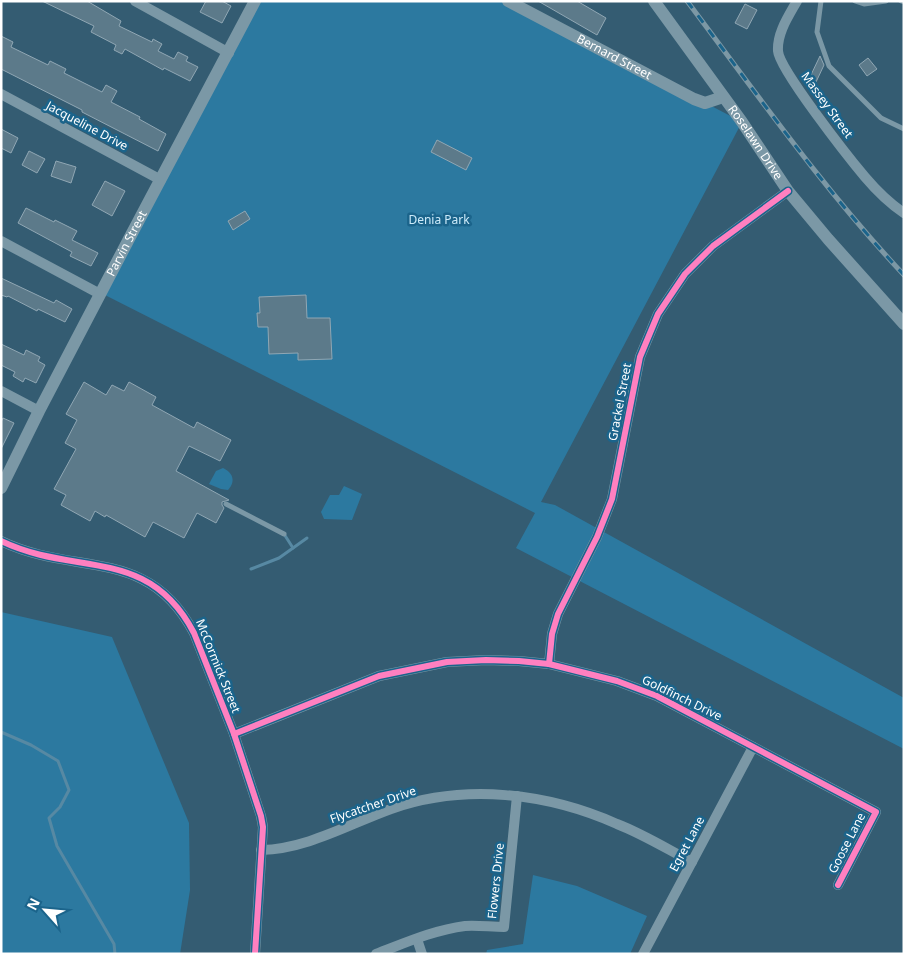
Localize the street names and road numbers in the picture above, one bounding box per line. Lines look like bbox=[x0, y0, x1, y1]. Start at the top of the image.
street label: Bernard Street bbox=[574, 30, 655, 84]
street label: Massey Street bbox=[797, 68, 858, 142]
street label: Jacqueline Drive bbox=[42, 96, 131, 154]
street label: Roselawn Drive bbox=[724, 101, 787, 183]
street label: Parvin Street bbox=[102, 207, 151, 279]
street label: Grackel Street bbox=[604, 361, 636, 442]
street label: McCormick Street bbox=[192, 616, 245, 716]
street label: Goldfinch Drive bbox=[639, 671, 725, 724]
street label: Flycatcher Drive bbox=[328, 782, 418, 827]
street label: Goose Lane bbox=[824, 809, 869, 876]
street label: Egret Lane bbox=[665, 813, 708, 874]
street label: Flowers Drive bbox=[483, 842, 508, 920]

